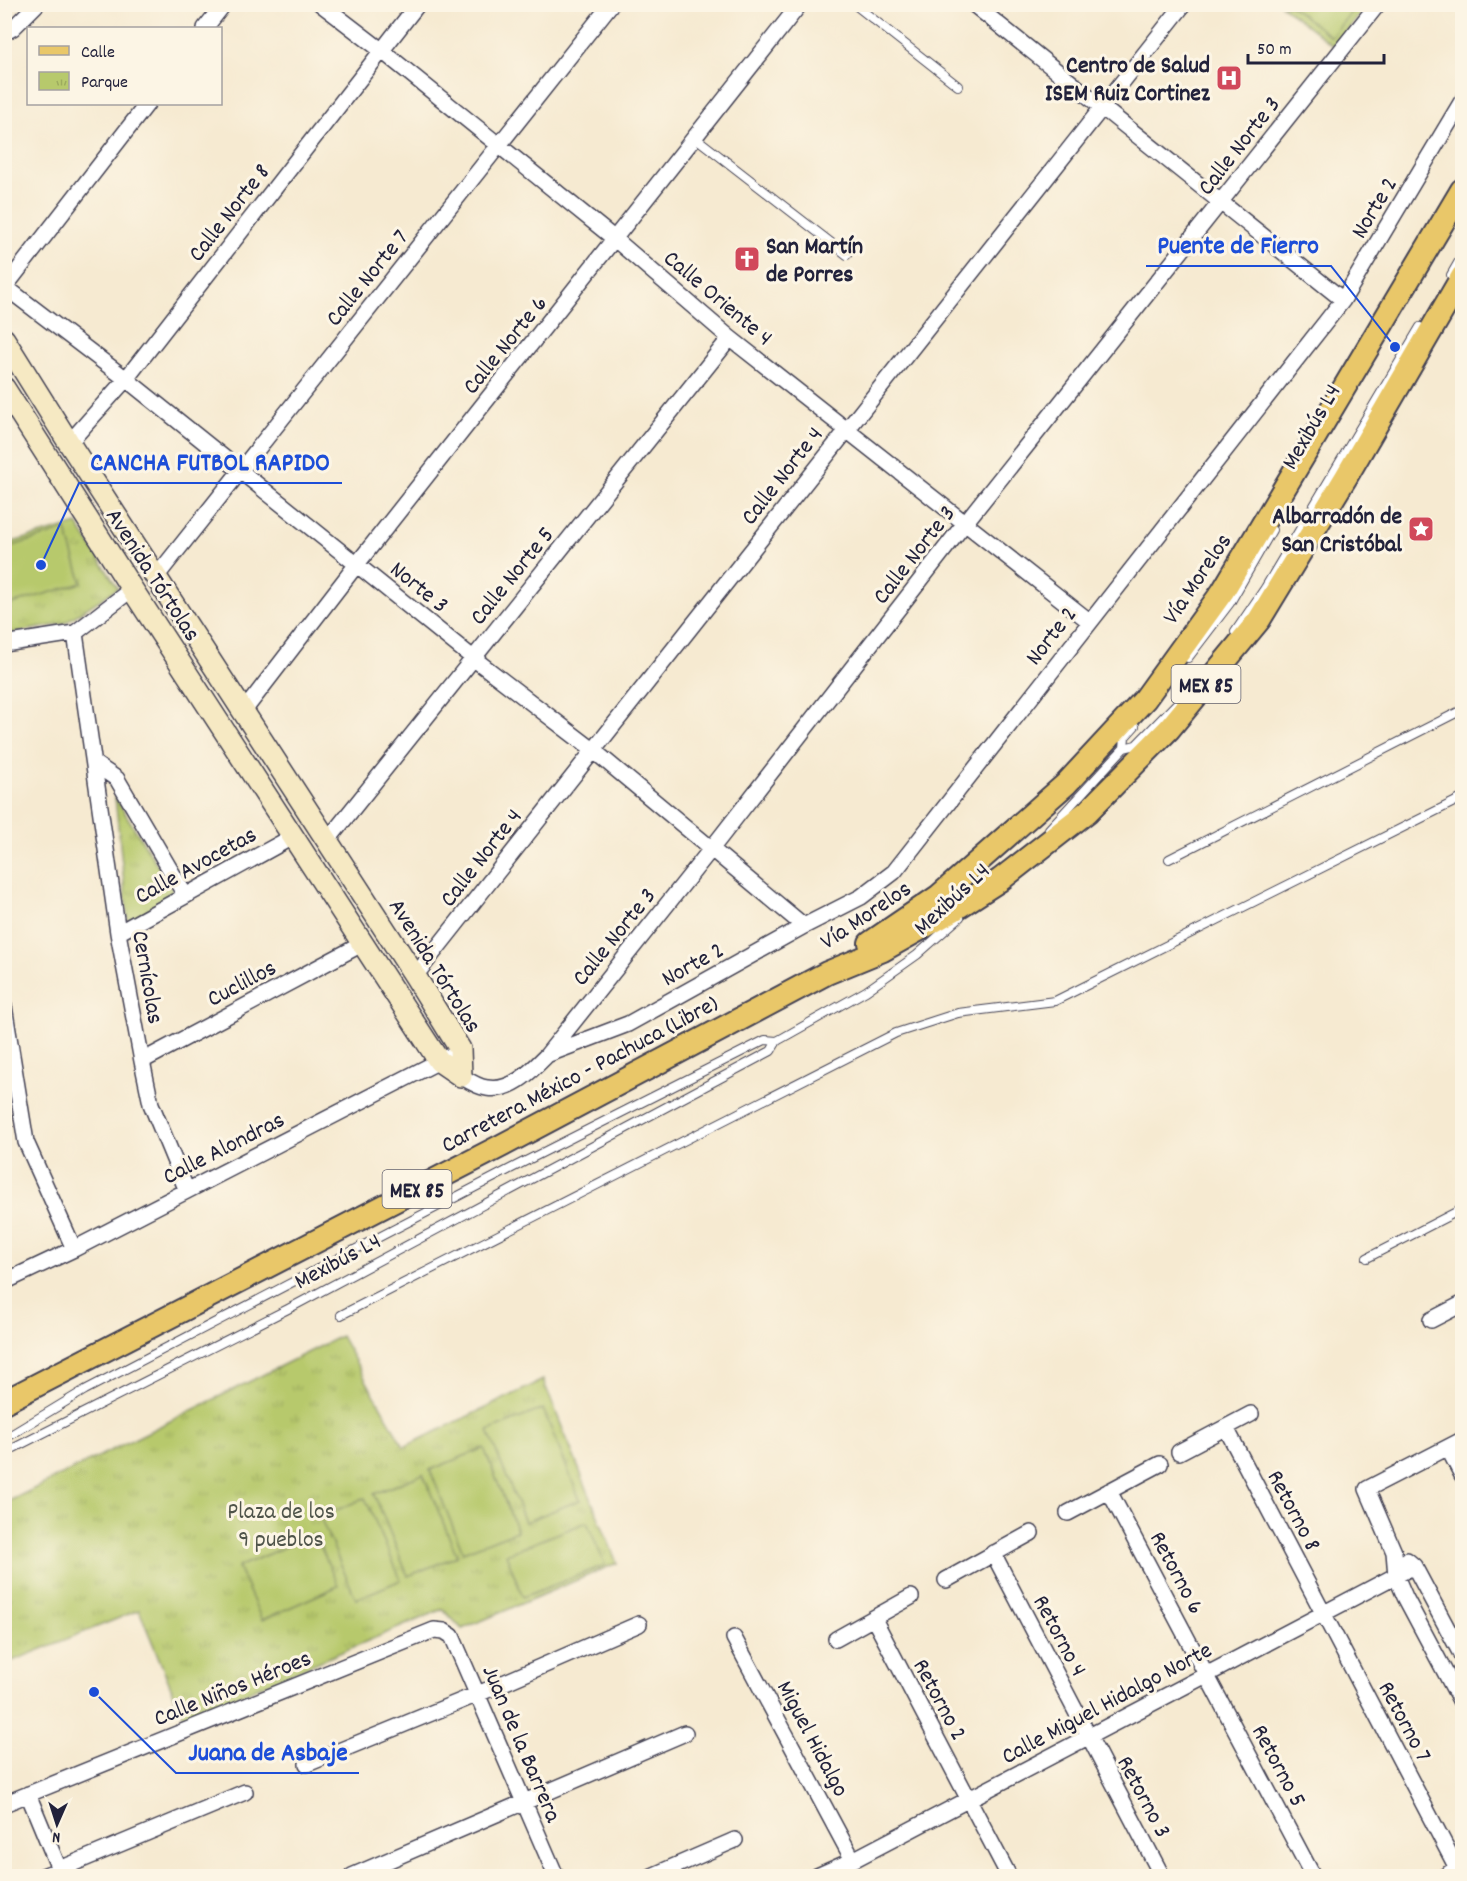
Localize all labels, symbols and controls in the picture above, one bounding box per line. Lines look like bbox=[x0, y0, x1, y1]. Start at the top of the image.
legend bbox=[27, 27, 222, 105]
scale bar bbox=[1248, 27, 1384, 65]
text: 50 m bbox=[1257, 38, 1292, 63]
text: Calle bbox=[81, 41, 115, 66]
place label: Centro de Salud ISEM Ruiz Cortinez bbox=[1045, 50, 1211, 112]
hospital icon: Centro de Salud ISEM Ruiz Cortinez bbox=[1214, 63, 1244, 93]
text: Parque bbox=[81, 71, 128, 96]
street label: Calle Norte 3 bbox=[1191, 90, 1290, 204]
street label: Calle Norte 8 bbox=[181, 157, 280, 270]
street label: Norte 2 bbox=[1344, 171, 1407, 246]
callout: Puente de Fierro bbox=[1146, 222, 1331, 266]
street label: Calle Norte 7 bbox=[319, 223, 418, 335]
text: Puente de Fierro bbox=[1157, 229, 1319, 266]
place label: San Martín de Porres bbox=[766, 231, 863, 293]
street label: Calle Oriente 4 bbox=[655, 243, 779, 355]
church icon: San Martín de Porres bbox=[732, 244, 762, 274]
street label: Calle Norte 6 bbox=[456, 289, 557, 403]
street label: Mexibús L4 bbox=[1274, 378, 1351, 477]
street label: Calle Norte 4 bbox=[734, 420, 833, 533]
callout: CANCHA FUTBOL RAPIDO bbox=[79, 439, 342, 483]
text: CANCHA FUTBOL RAPIDO bbox=[90, 446, 330, 483]
street label: Calle Norte 3 bbox=[866, 499, 965, 613]
place label: Albarradón de San Cristóbal bbox=[1272, 501, 1402, 563]
street label: Avenida Tórtolas bbox=[96, 502, 207, 649]
place icon: Albarradón de San Cristóbal bbox=[1406, 514, 1436, 544]
street label: Calle Norte 5 bbox=[463, 520, 564, 633]
street label: Vía Morelos bbox=[1155, 527, 1241, 632]
street label: Norte 3 bbox=[381, 554, 455, 623]
street label: Norte 2 bbox=[1018, 600, 1086, 674]
road number: MEX 85 bbox=[1172, 665, 1240, 703]
street label: Calle Norte 4 bbox=[433, 802, 532, 915]
street label: Calle Avocetas bbox=[129, 819, 264, 914]
street label: Mexibús L4 bbox=[907, 856, 999, 945]
street label: Vía Morelos bbox=[814, 873, 919, 959]
street label: Calle Norte 3 bbox=[565, 881, 666, 994]
street label: Avenida Tórtolas bbox=[379, 893, 488, 1040]
street label: Cernícolas bbox=[121, 928, 171, 1027]
street label: Norte 2 bbox=[656, 935, 731, 997]
street label: Cuclillos bbox=[202, 952, 283, 1017]
street label: Carretera México - Pachuca (Libre) bbox=[436, 988, 725, 1163]
street label: Calle Alondras bbox=[158, 1104, 291, 1195]
road number: MEX 85 bbox=[382, 1170, 452, 1208]
street label: Mexibús L4 bbox=[289, 1226, 388, 1300]
street label: Retorno 8 bbox=[1257, 1465, 1328, 1558]
park label: Plaza de los 9 pueblos bbox=[227, 1496, 335, 1558]
street label: Retorno 6 bbox=[1139, 1526, 1211, 1621]
street label: Retorno 4 bbox=[1023, 1590, 1094, 1683]
street label: Calle Miguel Hidalgo Norte bbox=[996, 1635, 1219, 1775]
street label: Calle Niños Héroes bbox=[149, 1643, 317, 1737]
street label: Retorno 2 bbox=[903, 1653, 974, 1747]
street label: Juan de la Barrera bbox=[472, 1660, 569, 1829]
street label: Miguel Hidalgo bbox=[766, 1675, 856, 1804]
street label: Retorno 7 bbox=[1368, 1676, 1439, 1769]
street label: Retorno 5 bbox=[1241, 1719, 1313, 1814]
callout: Juana de Asbaje bbox=[176, 1729, 359, 1773]
text: Juana de Asbaje bbox=[188, 1736, 348, 1773]
street label: Retorno 3 bbox=[1107, 1750, 1178, 1845]
north arrow bbox=[27, 1794, 87, 1854]
text: N bbox=[52, 1825, 61, 1848]

